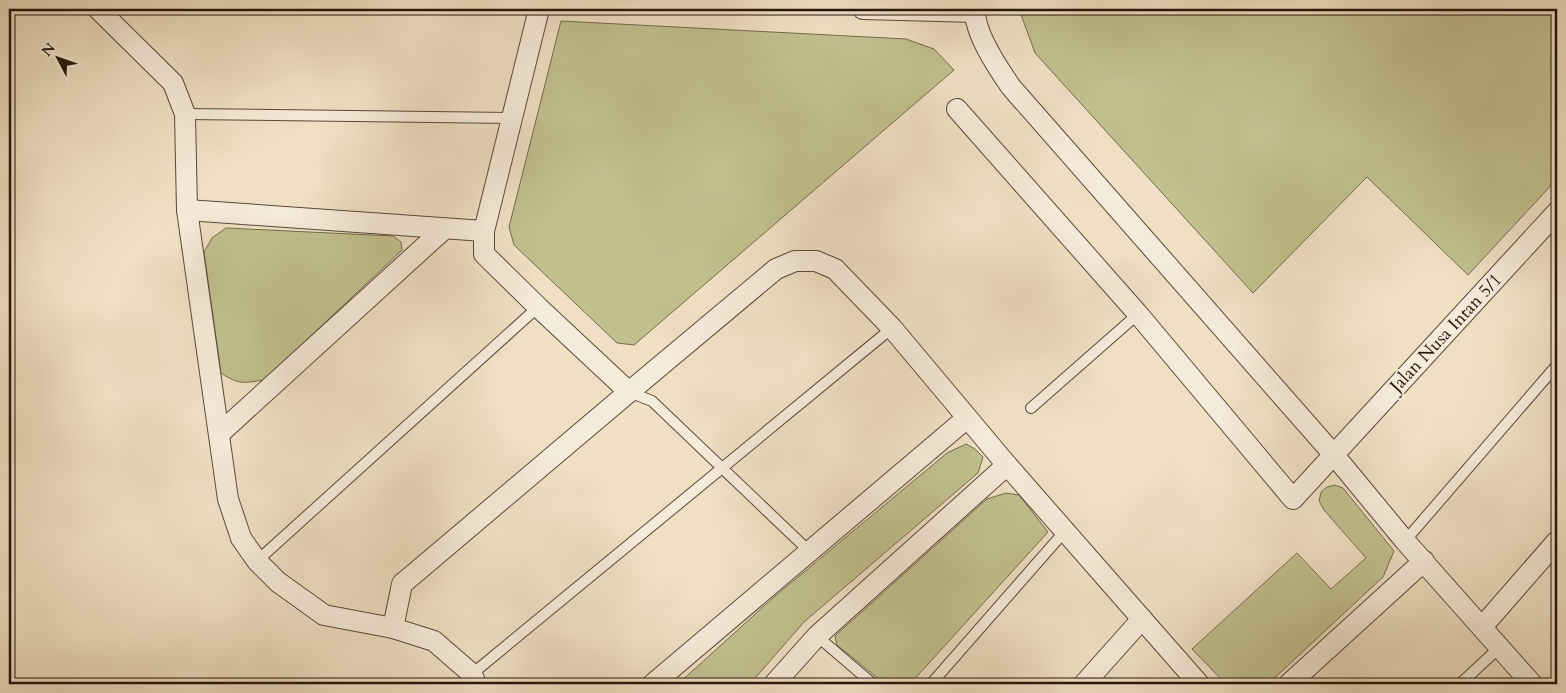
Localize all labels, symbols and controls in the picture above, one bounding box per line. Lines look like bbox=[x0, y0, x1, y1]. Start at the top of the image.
north arrow bbox=[32, 32, 82, 82]
text: N bbox=[37, 39, 60, 61]
street label: Jalan Nusa Intan 5/1 bbox=[1382, 268, 1508, 400]

